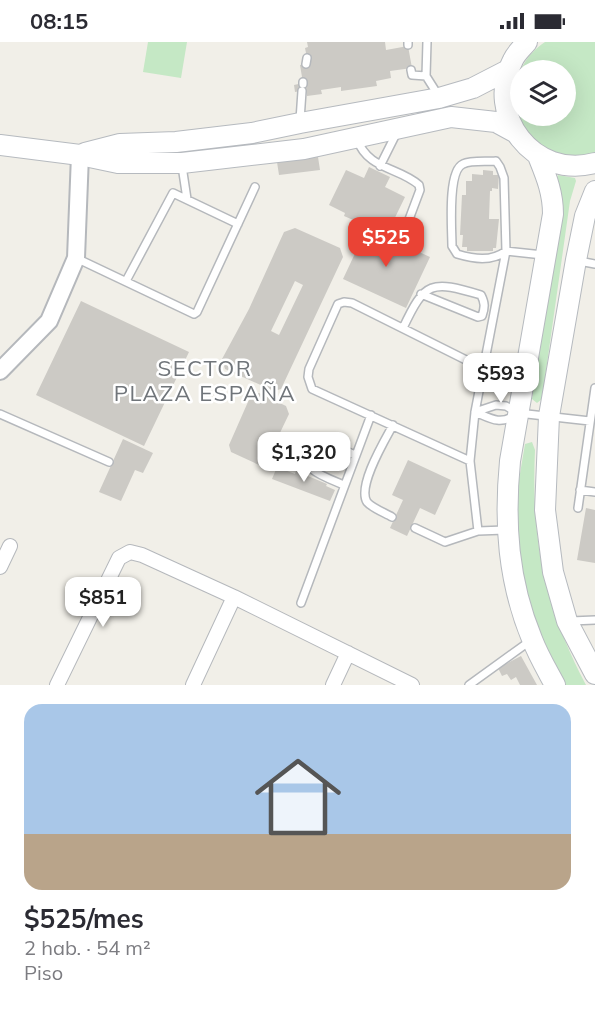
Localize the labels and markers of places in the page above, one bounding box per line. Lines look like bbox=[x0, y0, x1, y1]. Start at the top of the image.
pin: $525 bbox=[350, 217, 422, 268]
pin: $593 bbox=[465, 353, 537, 404]
pin: $1,320 bbox=[255, 432, 353, 483]
pin: $851 bbox=[67, 577, 139, 628]

